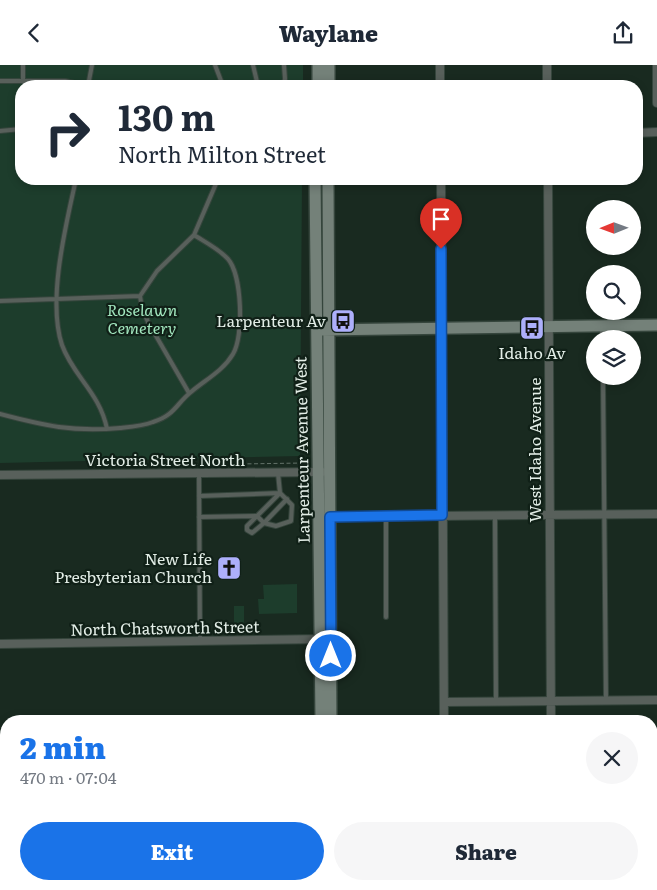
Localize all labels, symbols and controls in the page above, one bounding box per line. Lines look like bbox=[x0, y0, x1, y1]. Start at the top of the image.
text: Waylane bbox=[279, 16, 378, 49]
icon: back bbox=[20, 19, 48, 47]
icon: share bbox=[609, 19, 637, 47]
text: 130 m bbox=[118, 90, 215, 142]
icon: right bbox=[35, 100, 100, 165]
text: North Milton Street bbox=[118, 137, 326, 170]
pin bbox=[420, 198, 462, 249]
north arrow bbox=[586, 200, 641, 255]
map controls bbox=[586, 200, 641, 385]
icon: arrive bbox=[427, 205, 455, 233]
button: search bbox=[586, 265, 641, 320]
park label: Roselawn Cemetery bbox=[107, 297, 178, 339]
place label: Larpenteur Av bbox=[216, 308, 327, 332]
bus stop icon: Larpenteur Av bbox=[330, 308, 356, 334]
bus stop icon: Idaho Av bbox=[519, 315, 545, 341]
button: layers bbox=[586, 330, 641, 385]
place label: Idaho Av bbox=[498, 340, 566, 364]
street label: Larpenteur Avenue West bbox=[287, 356, 315, 544]
street label: West Idaho Avenue bbox=[522, 378, 546, 522]
street label: Victoria Street North bbox=[85, 447, 246, 471]
place label: New Life Presbyterian Church bbox=[54, 546, 212, 588]
church icon: New Life Presbyterian Church bbox=[216, 555, 242, 581]
street label: North Chatsworth Street bbox=[70, 613, 260, 641]
position arrow bbox=[304, 629, 356, 681]
text: 2 min bbox=[20, 724, 106, 768]
button: close bbox=[586, 732, 638, 784]
text: 470 m · 07:04 bbox=[20, 765, 117, 789]
button: Exit bbox=[20, 822, 324, 880]
button: Share bbox=[334, 822, 638, 880]

